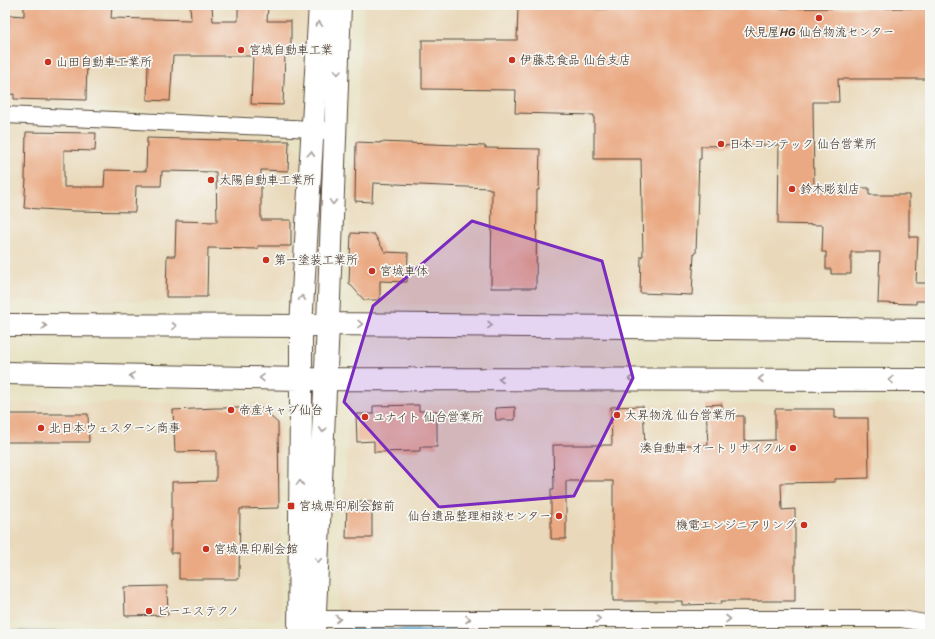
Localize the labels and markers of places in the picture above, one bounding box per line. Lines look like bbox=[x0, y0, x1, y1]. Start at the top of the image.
marker: 伏見屋HG 仙台物流センター bbox=[814, 13, 824, 23]
place label: 伏見屋HG 仙台物流センター bbox=[744, 21, 894, 43]
place label: 宮城自動車工業 bbox=[249, 39, 333, 61]
marker: 宮城自動車工業 bbox=[236, 45, 246, 55]
place label: 伊藤忠食品 仙台支店 bbox=[520, 49, 631, 71]
place label: 山田自動車工業所 bbox=[56, 51, 152, 73]
marker: 伊藤忠食品 仙台支店 bbox=[507, 55, 517, 65]
marker: 山田自動車工業所 bbox=[43, 57, 53, 67]
place label: 日本コンテック 仙台営業所 bbox=[729, 133, 877, 155]
marker: 日本コンテック 仙台営業所 bbox=[716, 139, 726, 149]
place label: 太陽自動車工業所 bbox=[219, 169, 315, 191]
marker: 太陽自動車工業所 bbox=[206, 175, 216, 185]
place label: 鈴木彫刻店 bbox=[800, 178, 860, 200]
marker: 鈴木彫刻店 bbox=[787, 184, 797, 194]
place label: 第一塗装工業所 bbox=[274, 249, 358, 271]
marker: 第一塗装工業所 bbox=[261, 255, 271, 265]
place label: 宮城車体 bbox=[380, 260, 428, 282]
marker: 宮城車体 bbox=[367, 266, 377, 276]
place label: 帝産キャブ仙台 bbox=[239, 399, 323, 421]
place label: 大昇物流 仙台営業所 bbox=[625, 404, 736, 426]
marker: 帝産キャブ仙台 bbox=[226, 405, 236, 415]
place label: ユナイト 仙台営業所 bbox=[373, 406, 483, 428]
marker: 大昇物流 仙台営業所 bbox=[612, 410, 622, 420]
marker: ユナイト 仙台営業所 bbox=[360, 412, 370, 422]
place label: 北日本ウェスターン商事 bbox=[49, 417, 181, 439]
marker: 北日本ウェスターン商事 bbox=[36, 423, 46, 433]
place label: 湊自動車 オートリサイクル bbox=[640, 437, 785, 459]
marker: 湊自動車 オートリサイクル bbox=[788, 443, 798, 453]
place label: 宮城県印刷会館前 bbox=[299, 495, 395, 517]
marker: 宮城県印刷会館前 bbox=[286, 501, 296, 511]
place label: 仙台遺品整理相談センター bbox=[407, 505, 551, 527]
marker: 仙台遺品整理相談センター bbox=[554, 511, 564, 521]
place label: 機電エンジニアリング bbox=[676, 514, 796, 536]
marker: 機電エンジニアリング bbox=[799, 520, 809, 530]
place label: 宮城県印刷会館 bbox=[214, 538, 298, 560]
marker: 宮城県印刷会館 bbox=[201, 544, 211, 554]
place label: ビーエステクノ bbox=[157, 600, 239, 622]
marker: ビーエステクノ bbox=[144, 606, 154, 616]

